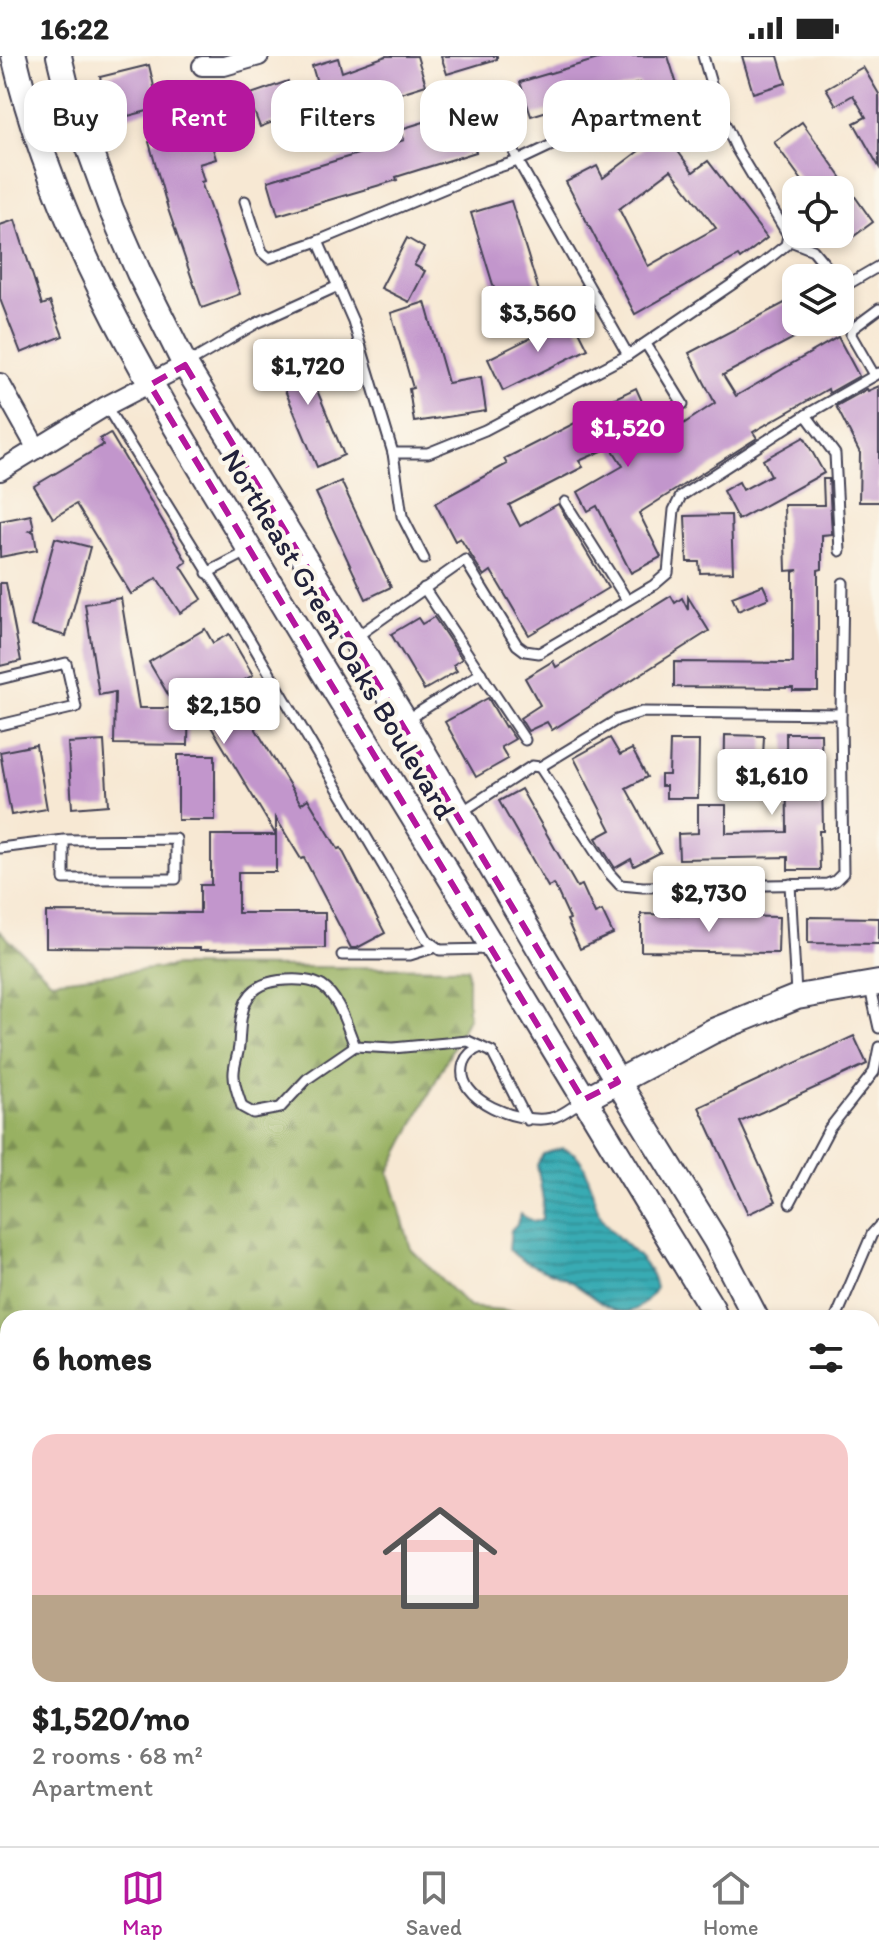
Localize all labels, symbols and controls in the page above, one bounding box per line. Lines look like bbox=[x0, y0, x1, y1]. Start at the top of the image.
text: 16:22 bbox=[40, 10, 109, 47]
chip: Buy bbox=[24, 80, 127, 152]
chip: Rent bbox=[143, 80, 255, 152]
chip: Filters bbox=[271, 80, 404, 152]
chip: New bbox=[420, 80, 527, 152]
chip: Apartment bbox=[543, 80, 730, 152]
map controls bbox=[782, 176, 854, 336]
button: locate bbox=[782, 176, 854, 248]
button: layers bbox=[782, 264, 854, 336]
pin: $3,560 bbox=[473, 286, 603, 354]
text: $3,560 bbox=[500, 296, 576, 328]
pin: $1,720 bbox=[243, 339, 373, 407]
text: $1,720 bbox=[271, 349, 345, 381]
pin: $1,520 bbox=[563, 401, 693, 469]
text: $1,520 bbox=[591, 411, 665, 443]
street label: Northeast Green Oaks Boulevard bbox=[214, 442, 465, 826]
pin: $2,150 bbox=[159, 678, 289, 746]
text: $2,150 bbox=[187, 688, 261, 720]
pin: $1,610 bbox=[707, 749, 837, 817]
text: $1,610 bbox=[735, 759, 809, 791]
pin: $2,730 bbox=[644, 866, 774, 934]
text: $2,730 bbox=[671, 876, 747, 908]
icon: filters bbox=[804, 1336, 848, 1380]
text: 6 homes bbox=[32, 1338, 152, 1379]
icon: home bbox=[368, 1486, 512, 1630]
text: $1,520/mo bbox=[32, 1698, 190, 1739]
text: 2 rooms · 68 m² bbox=[32, 1739, 203, 1771]
text: Apartment bbox=[32, 1771, 153, 1803]
tab: Map bbox=[121, 1866, 165, 1941]
tab: Saved bbox=[406, 1866, 462, 1941]
tab: Home bbox=[703, 1866, 758, 1941]

